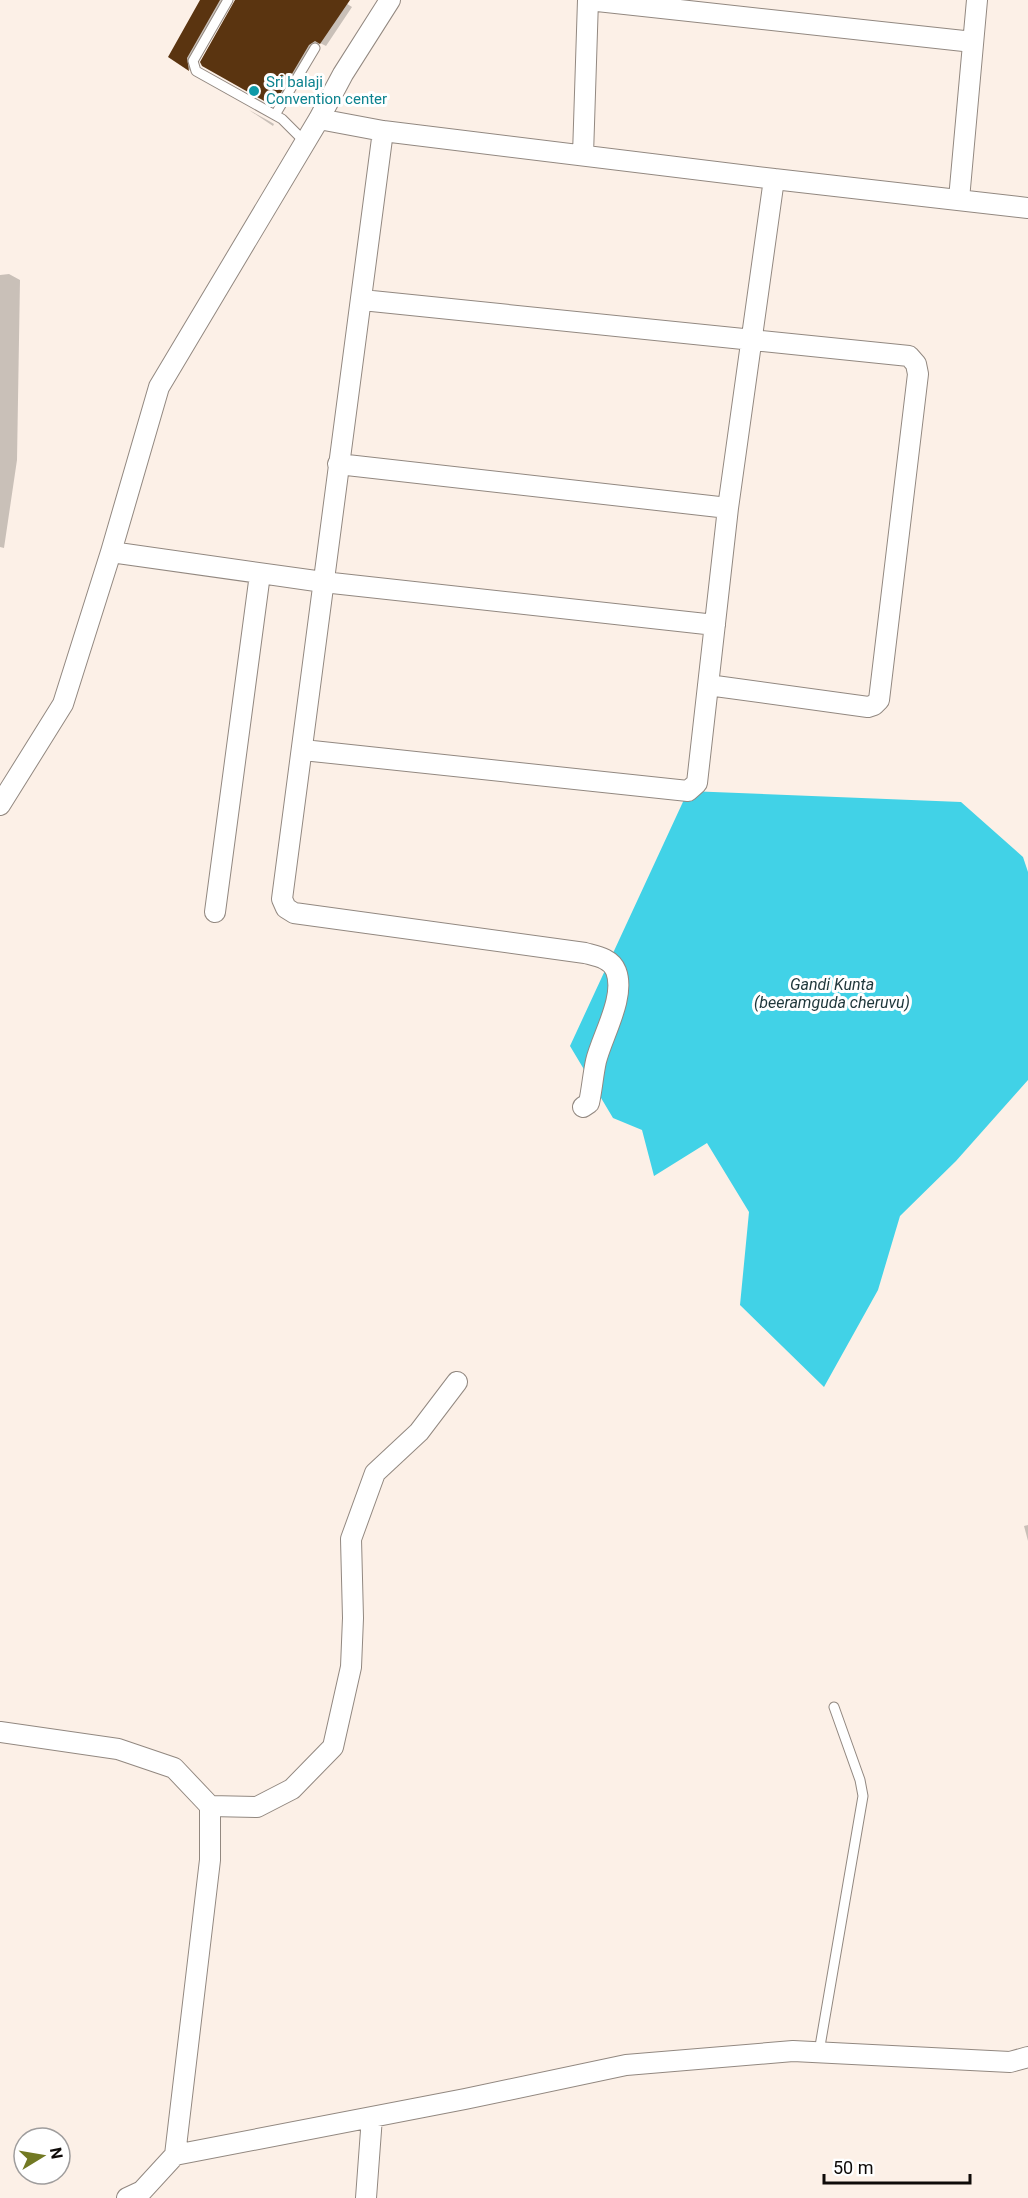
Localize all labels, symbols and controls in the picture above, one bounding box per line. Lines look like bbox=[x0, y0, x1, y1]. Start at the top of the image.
place label: Sri balaji Convention center bbox=[266, 73, 387, 108]
marker: Sri balaji Convention center bbox=[247, 84, 261, 98]
water label: Gandi Kunta (beeramguda cheruvu) bbox=[754, 975, 910, 1012]
north arrow bbox=[12, 2126, 72, 2186]
text: N bbox=[46, 2146, 67, 2161]
scale bar bbox=[824, 2147, 970, 2185]
text: 50 m bbox=[833, 2157, 873, 2178]

